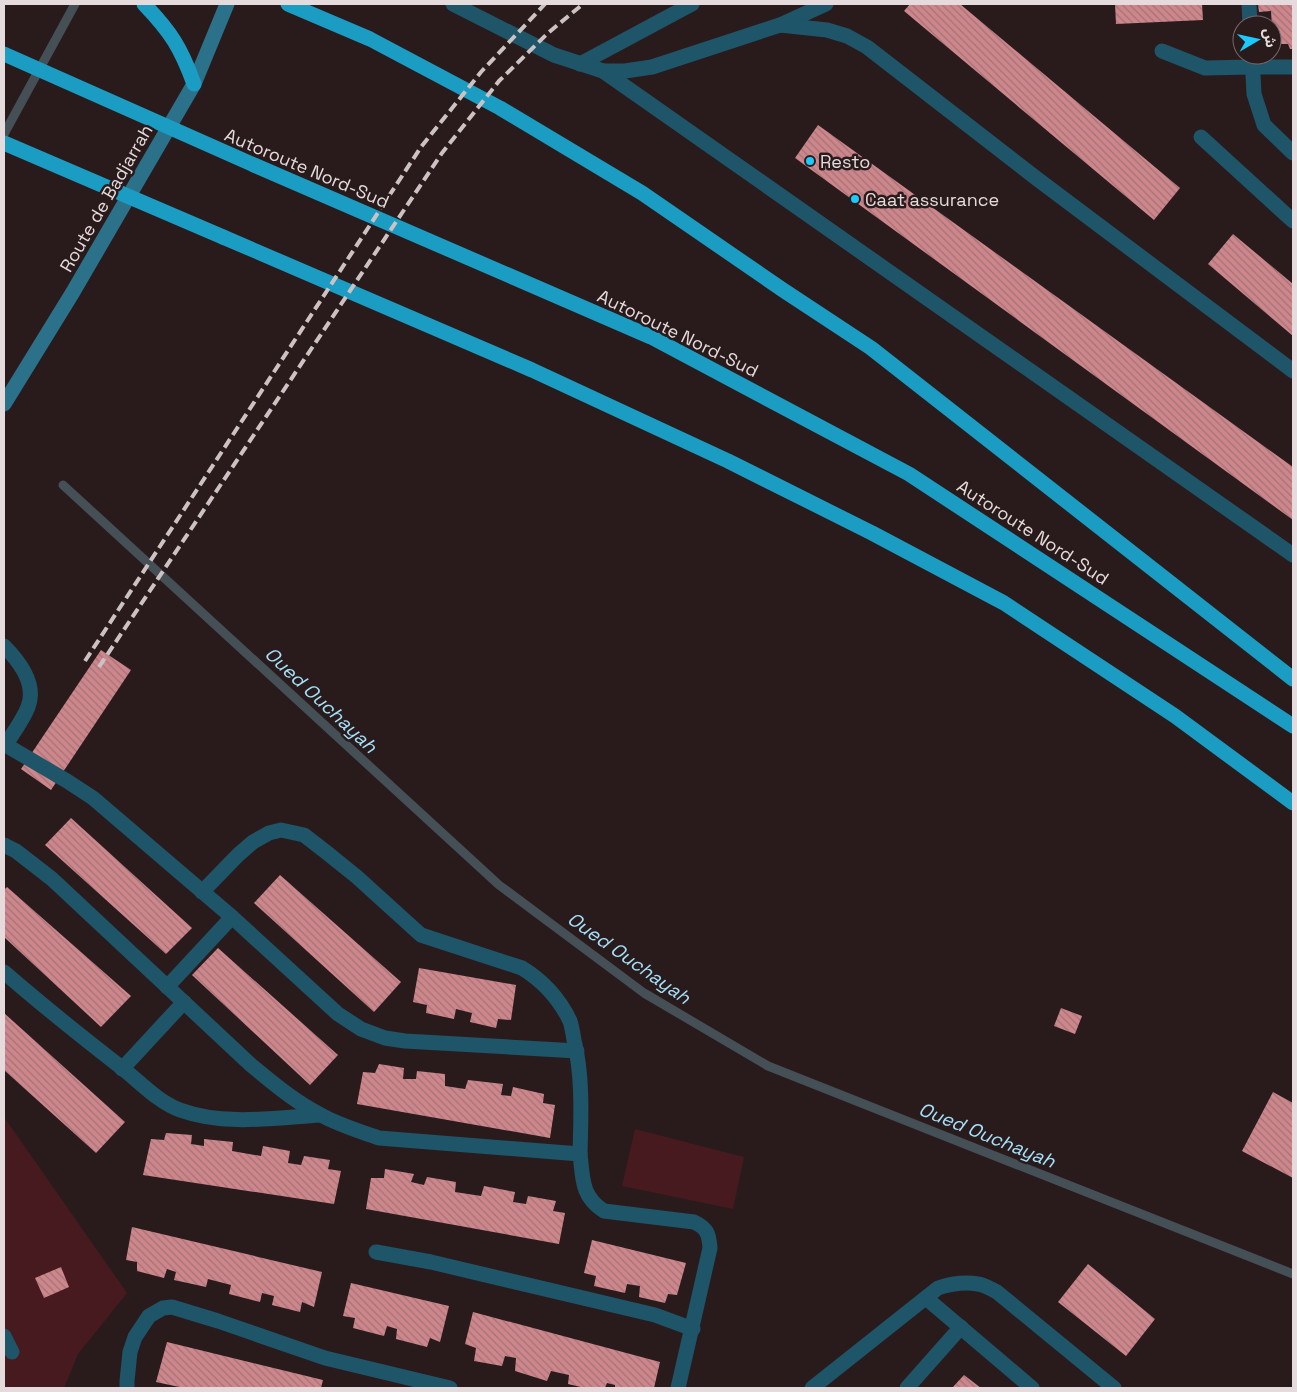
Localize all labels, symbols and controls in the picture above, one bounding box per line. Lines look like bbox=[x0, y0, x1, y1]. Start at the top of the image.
north arrow bbox=[1232, 15, 1282, 65]
text: ش bbox=[1259, 27, 1280, 49]
street label: Route de Badjarrah bbox=[54, 120, 158, 276]
street label: Autoroute Nord-Sud bbox=[221, 123, 393, 213]
place label: Resto bbox=[820, 150, 870, 173]
marker: Resto bbox=[804, 155, 816, 167]
place label: Caat assurance bbox=[865, 188, 999, 211]
marker: Caat assurance bbox=[849, 193, 861, 205]
street label: Autoroute Nord-Sud bbox=[594, 284, 762, 382]
street label: Autoroute Nord-Sud bbox=[953, 474, 1113, 590]
water label: Oued Ouchayah bbox=[259, 641, 383, 759]
water label: Oued Ouchayah bbox=[562, 906, 696, 1010]
water label: Oued Ouchayah bbox=[915, 1096, 1059, 1174]

